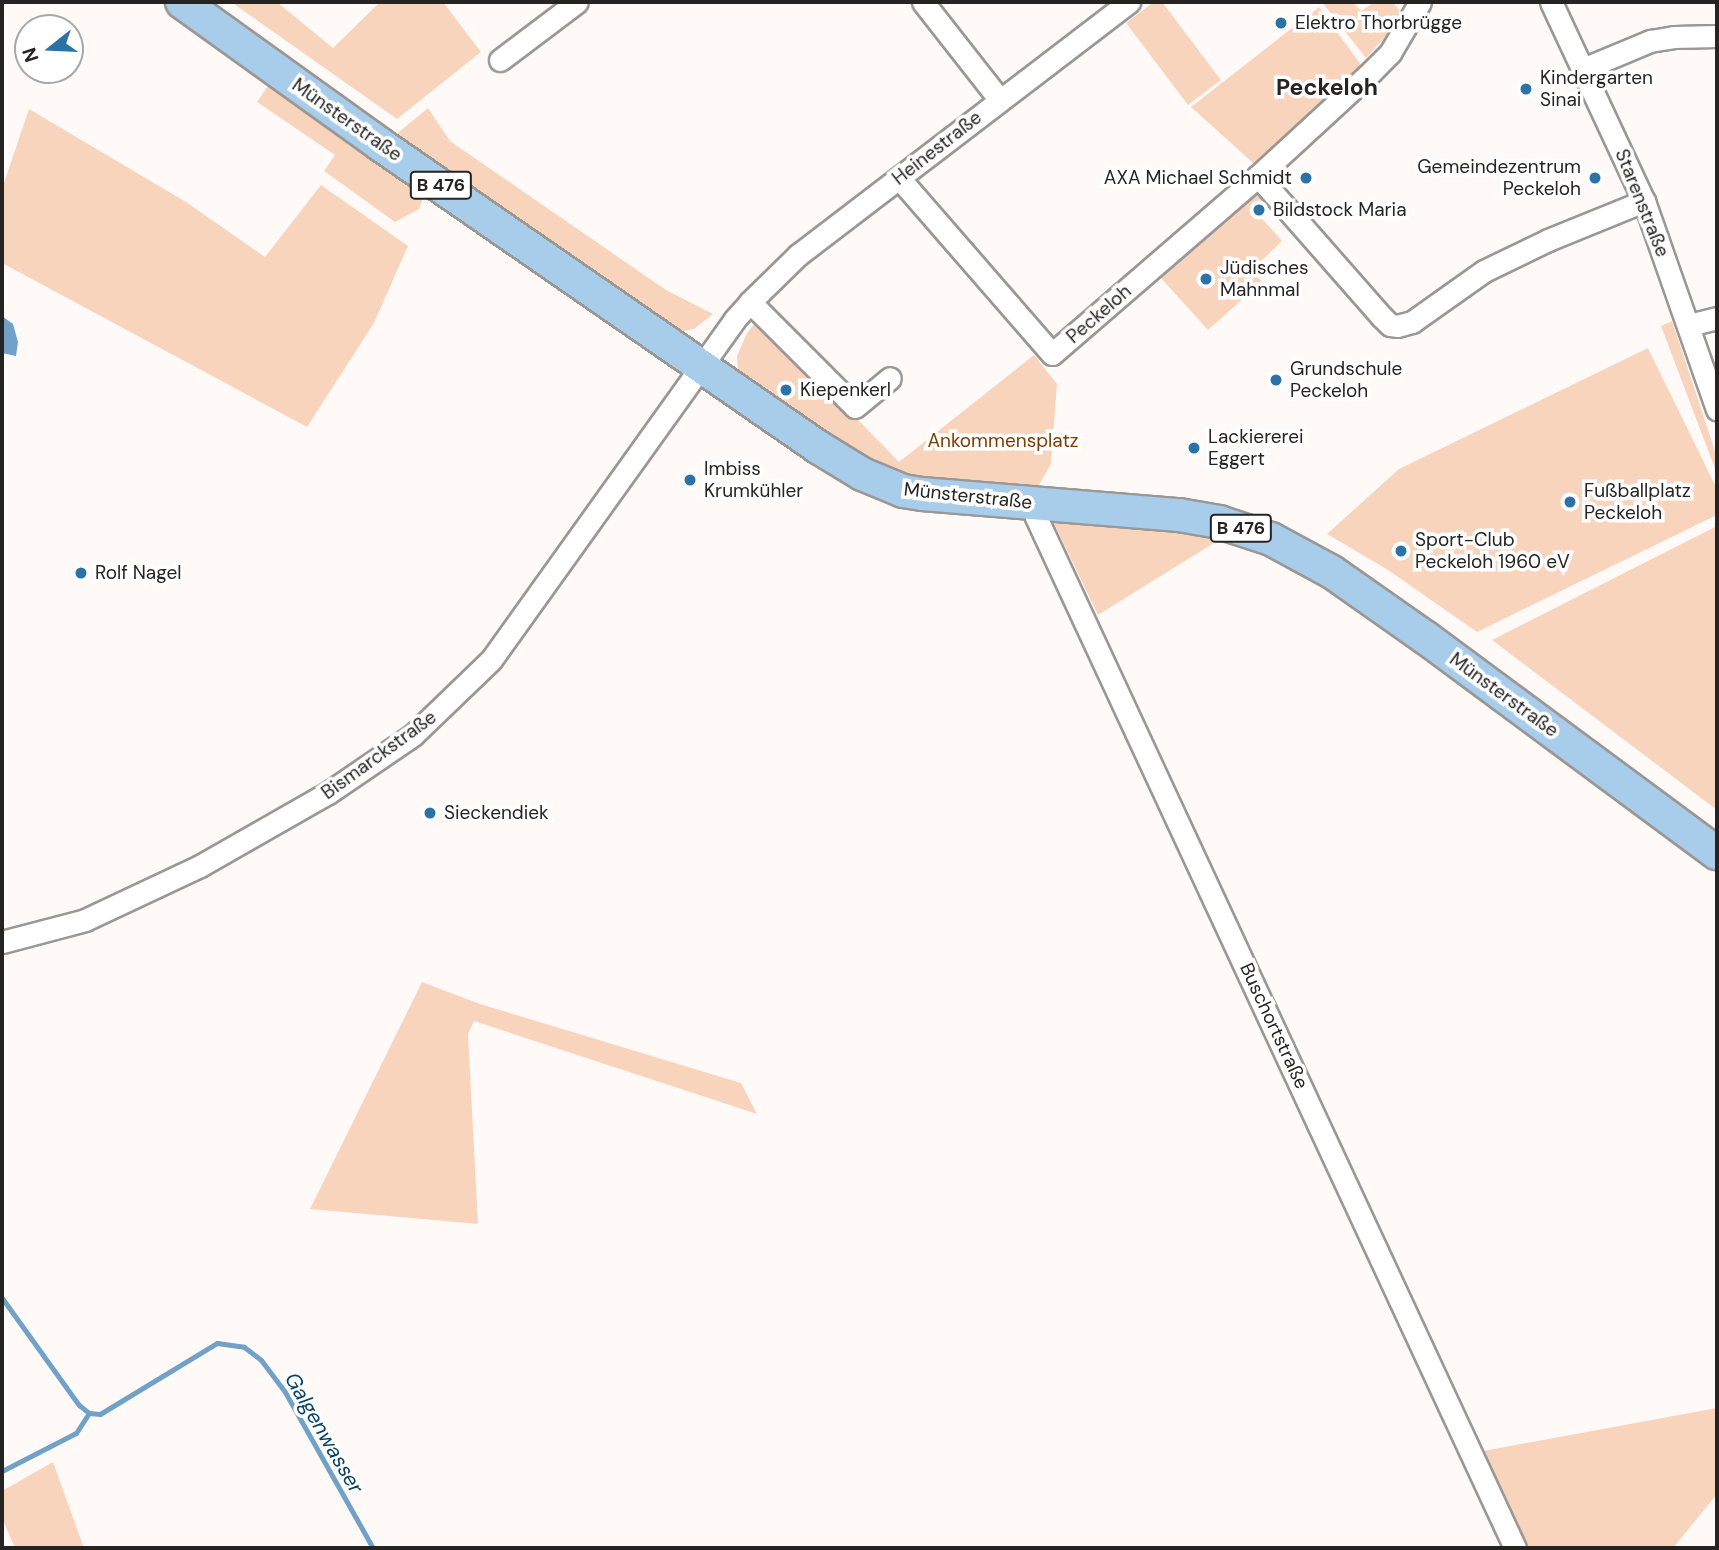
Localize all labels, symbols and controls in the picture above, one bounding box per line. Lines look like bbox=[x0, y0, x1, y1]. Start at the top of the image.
place label: Elektro Thorbrügge bbox=[1295, 12, 1462, 34]
north arrow bbox=[14, 14, 84, 84]
marker: Elektro Thorbrügge bbox=[1273, 15, 1289, 31]
text: N bbox=[16, 45, 44, 65]
place label: Kindergarten Sinai bbox=[1540, 67, 1653, 111]
district label: Peckeloh bbox=[1276, 73, 1378, 101]
street label: Münsterstraße bbox=[288, 74, 406, 166]
marker: Kindergarten Sinai bbox=[1518, 81, 1534, 97]
street label: Heinestraße bbox=[888, 106, 986, 190]
street label: Starenstraße bbox=[1610, 146, 1674, 260]
place label: Gemeindezentrum Peckeloh bbox=[1417, 156, 1581, 200]
place label: AXA Michael Schmidt bbox=[1104, 167, 1292, 189]
road number: B 476 bbox=[410, 170, 472, 200]
marker: AXA Michael Schmidt bbox=[1298, 170, 1314, 186]
marker: Gemeindezentrum Peckeloh bbox=[1587, 170, 1603, 186]
place label: Bildstock Maria bbox=[1273, 199, 1406, 221]
marker: Bildstock Maria bbox=[1251, 202, 1267, 218]
place label: Jüdisches Mahnmal bbox=[1220, 257, 1309, 301]
marker: Jüdisches Mahnmal bbox=[1198, 271, 1214, 287]
street label: Peckeloh bbox=[1062, 280, 1136, 348]
place label: Grundschule Peckeloh bbox=[1290, 358, 1402, 402]
marker: Grundschule Peckeloh bbox=[1268, 372, 1284, 388]
place label: Kiepenkerl bbox=[800, 379, 891, 401]
marker: Kiepenkerl bbox=[778, 382, 794, 398]
place label: Lackiererei Eggert bbox=[1208, 426, 1304, 470]
park label: Ankommensplatz bbox=[927, 430, 1079, 452]
marker: Lackiererei Eggert bbox=[1186, 440, 1202, 456]
place label: Imbiss Krumkühler bbox=[704, 458, 803, 502]
marker: Imbiss Krumkühler bbox=[682, 472, 698, 488]
street label: Münsterstraße bbox=[903, 478, 1033, 514]
place label: Fußballplatz Peckeloh bbox=[1584, 480, 1691, 524]
marker: Fußballplatz Peckeloh bbox=[1562, 494, 1578, 510]
road number: B 476 bbox=[1210, 514, 1272, 542]
place label: Sport-Club Peckeloh 1960 eV bbox=[1415, 529, 1570, 573]
marker: Sport-Club Peckeloh 1960 eV bbox=[1393, 543, 1409, 559]
place label: Rolf Nagel bbox=[95, 562, 181, 584]
marker: Rolf Nagel bbox=[73, 565, 89, 581]
street label: Münsterstraße bbox=[1445, 648, 1563, 742]
street label: Bismarckstraße bbox=[317, 706, 441, 804]
place label: Sieckendiek bbox=[444, 802, 549, 824]
marker: Sieckendiek bbox=[422, 805, 438, 821]
street label: Buschortstraße bbox=[1235, 959, 1313, 1093]
water label: Galgenwasser bbox=[279, 1368, 369, 1498]

